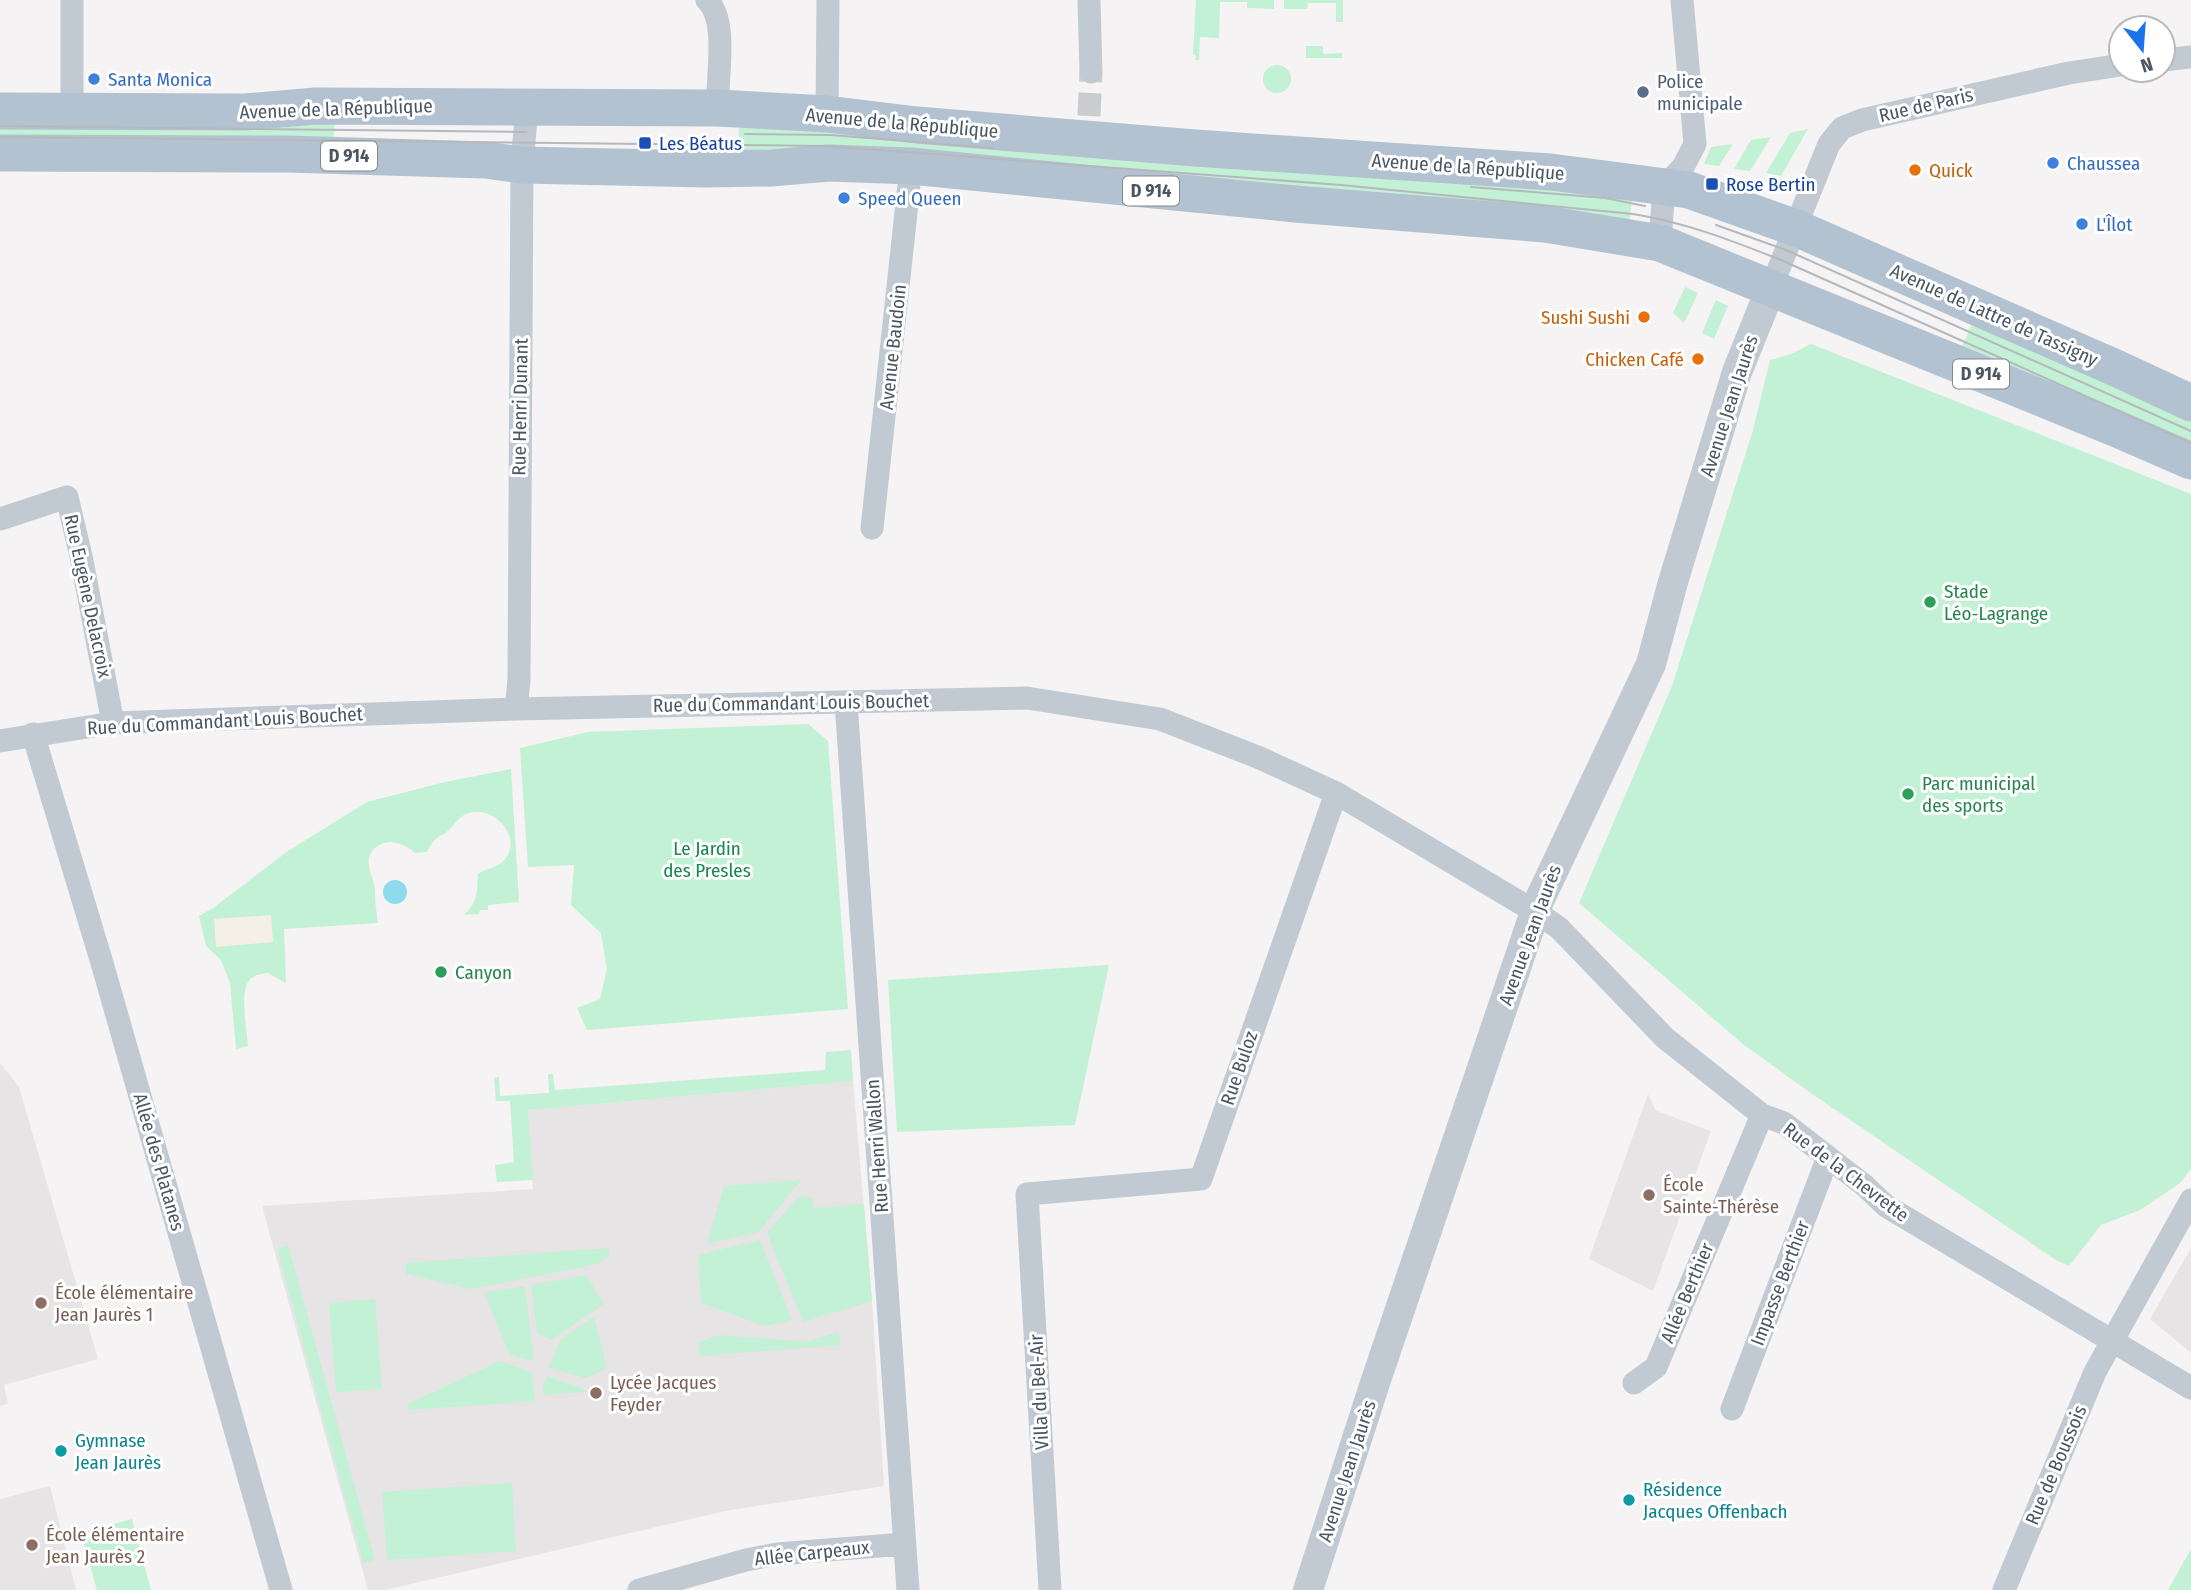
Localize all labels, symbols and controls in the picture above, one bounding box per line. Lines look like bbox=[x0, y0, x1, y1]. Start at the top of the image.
north arrow bbox=[2107, 14, 2177, 84]
text: N bbox=[2138, 52, 2156, 77]
place label: Santa Monica bbox=[108, 68, 212, 91]
place label: Police municipale bbox=[1657, 70, 1743, 115]
marker: Santa Monica bbox=[86, 71, 102, 87]
street label: Rue de Paris bbox=[1877, 83, 1975, 127]
marker: Police municipale bbox=[1635, 84, 1651, 100]
street label: Avenue de la République bbox=[239, 94, 433, 124]
street label: Avenue de la République bbox=[805, 103, 999, 143]
place label: Les Béatus bbox=[659, 132, 742, 155]
marker: Les Béatus bbox=[637, 135, 653, 151]
road number: D 914 bbox=[321, 141, 377, 170]
street label: Avenue de la République bbox=[1371, 149, 1565, 185]
place label: Chaussea bbox=[2067, 152, 2140, 175]
marker: Chaussea bbox=[2045, 155, 2061, 171]
place label: Quick bbox=[1929, 159, 1973, 182]
marker: Quick bbox=[1907, 162, 1923, 178]
place label: Rose Bertin bbox=[1726, 173, 1815, 196]
road number: D 914 bbox=[1123, 176, 1179, 206]
marker: Rose Bertin bbox=[1704, 176, 1720, 192]
place label: Speed Queen bbox=[858, 187, 962, 210]
marker: Speed Queen bbox=[836, 190, 852, 206]
place label: L'Îlot bbox=[2096, 213, 2133, 236]
marker: L'Îlot bbox=[2074, 216, 2090, 232]
street label: Avenue de Lattre de Tassigny bbox=[1887, 259, 2102, 371]
street label: Avenue Baudoin bbox=[875, 283, 911, 411]
place label: Sushi Sushi bbox=[1541, 306, 1630, 329]
marker: Sushi Sushi bbox=[1636, 309, 1652, 325]
street label: Avenue Jean Jaurès bbox=[1695, 332, 1763, 480]
street label: Rue Henri Dunant bbox=[507, 337, 533, 476]
place label: Chicken Café bbox=[1585, 348, 1684, 371]
marker: Chicken Café bbox=[1690, 351, 1706, 367]
road number: D 914 bbox=[1953, 360, 2009, 388]
street label: Rue Eugène Delacroix bbox=[59, 512, 117, 681]
place label: Stade Léo-Lagrange bbox=[1944, 580, 2048, 625]
marker: Stade Léo-Lagrange bbox=[1922, 594, 1938, 610]
street label: Rue du Commandant Louis Bouchet bbox=[653, 689, 930, 717]
street label: Rue du Commandant Louis Bouchet bbox=[87, 702, 364, 740]
place label: Parc municipal des sports bbox=[1922, 772, 2035, 817]
marker: Parc municipal des sports bbox=[1900, 786, 1916, 802]
park label: Le Jardin des Presles bbox=[663, 837, 751, 882]
street label: Avenue Jean Jaurès bbox=[1494, 862, 1566, 1008]
place label: Canyon bbox=[455, 961, 512, 984]
marker: Canyon bbox=[433, 964, 449, 980]
street label: Rue Buloz bbox=[1216, 1028, 1263, 1108]
street label: Rue Henri Wallon bbox=[861, 1079, 893, 1213]
street label: Allée des Platanes bbox=[128, 1090, 190, 1234]
street label: Rue de la Chevrette bbox=[1779, 1117, 1913, 1227]
place label: École Sainte-Thérèse bbox=[1663, 1173, 1779, 1218]
marker: École Sainte-Thérèse bbox=[1641, 1187, 1657, 1203]
street label: Impasse Berthier bbox=[1746, 1217, 1815, 1349]
street label: Allée Berthier bbox=[1656, 1239, 1719, 1347]
place label: École élémentaire Jean Jaurès 1 bbox=[55, 1281, 193, 1326]
marker: École élémentaire Jean Jaurès 1 bbox=[33, 1295, 49, 1311]
street label: Villa du Bel-Air bbox=[1024, 1333, 1054, 1450]
place label: Lycée Jacques Feyder bbox=[610, 1371, 716, 1416]
marker: Lycée Jacques Feyder bbox=[588, 1385, 604, 1401]
street label: Avenue Jean Jaurès bbox=[1313, 1397, 1381, 1545]
street label: Rue de Boussois bbox=[2021, 1402, 2091, 1528]
place label: Gymnase Jean Jaurès bbox=[75, 1429, 161, 1474]
marker: Gymnase Jean Jaurès bbox=[53, 1443, 69, 1459]
place label: Résidence Jacques Offenbach bbox=[1643, 1478, 1788, 1523]
marker: Résidence Jacques Offenbach bbox=[1621, 1492, 1637, 1508]
place label: École élémentaire Jean Jaurès 2 bbox=[46, 1523, 184, 1568]
street label: Allée Carpeaux bbox=[753, 1535, 871, 1570]
marker: École élémentaire Jean Jaurès 2 bbox=[24, 1537, 40, 1553]

